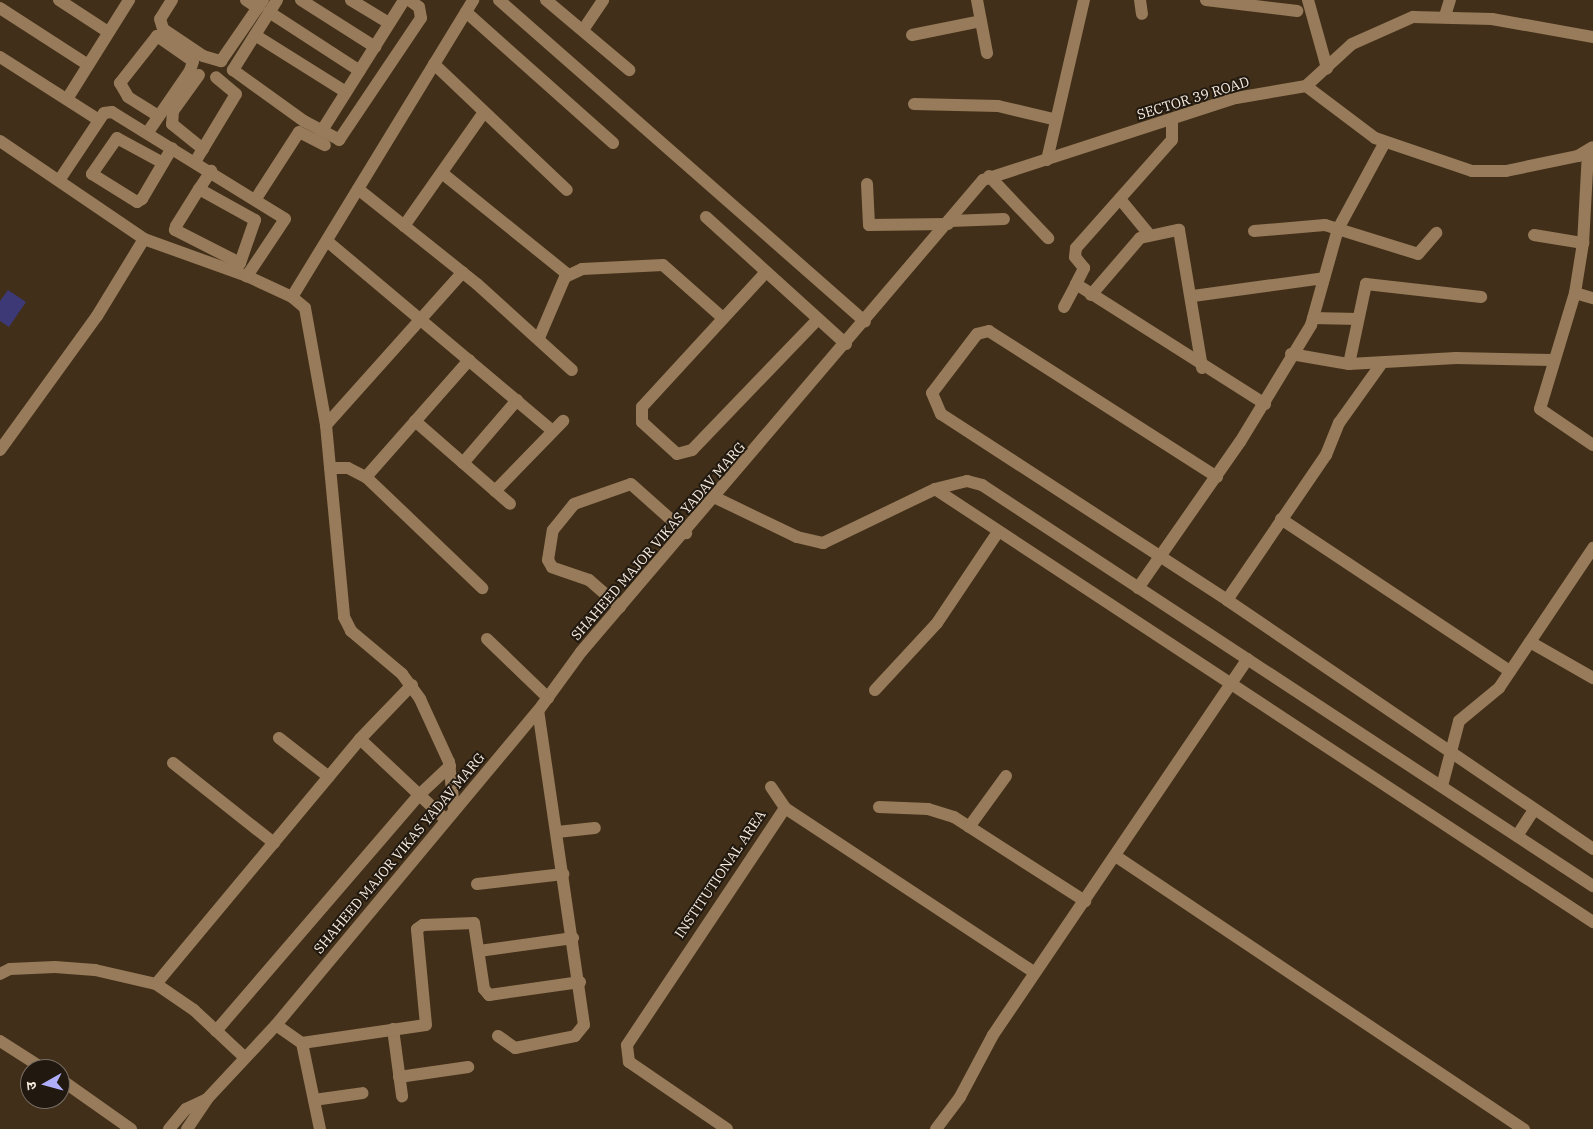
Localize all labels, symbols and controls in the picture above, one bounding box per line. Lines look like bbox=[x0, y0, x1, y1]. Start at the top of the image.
street label: SECTOR 39 ROAD bbox=[1135, 73, 1251, 123]
street label: SHAHEED MAJOR VIKAS YADAV MARG bbox=[567, 438, 749, 644]
street label: SHAHEED MAJOR VIKAS YADAV MARG bbox=[310, 749, 488, 957]
street label: INSTITUTIONAL AREA bbox=[671, 807, 769, 941]
north arrow bbox=[20, 1059, 70, 1109]
text: उ bbox=[22, 1081, 41, 1091]

